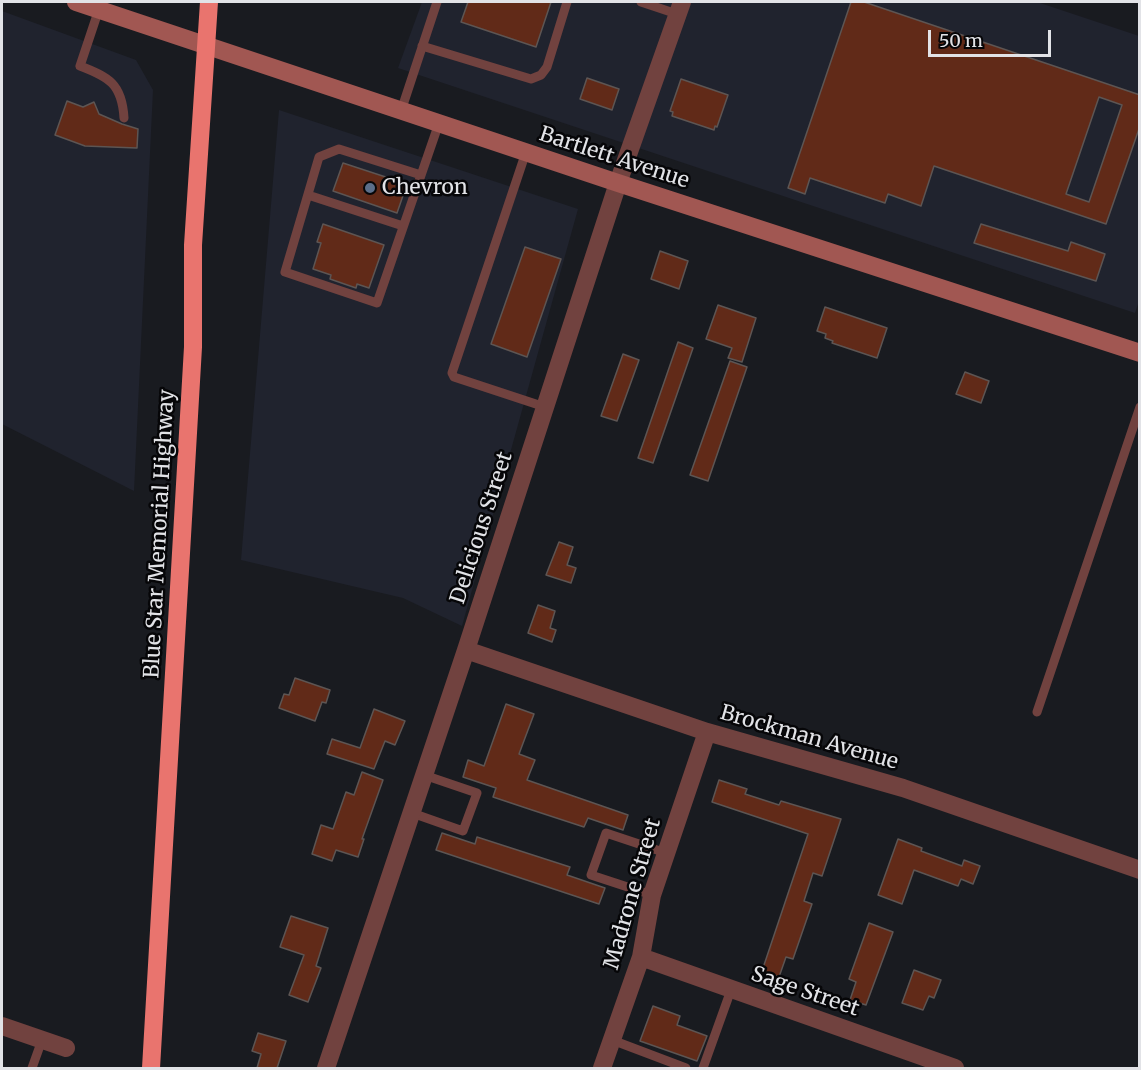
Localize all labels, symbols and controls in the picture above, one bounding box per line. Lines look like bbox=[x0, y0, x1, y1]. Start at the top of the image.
scale bar bbox=[931, 18, 1054, 56]
text: 50 m bbox=[939, 29, 983, 52]
street label: Bartlett Avenue bbox=[536, 122, 692, 194]
place label: Chevron bbox=[382, 175, 468, 201]
marker: Chevron bbox=[363, 181, 377, 195]
street label: Blue Star Memorial Highway bbox=[140, 389, 180, 679]
street label: Delicious Street bbox=[446, 449, 518, 607]
street label: Brockman Avenue bbox=[717, 701, 901, 775]
street label: Madrone Street bbox=[599, 816, 667, 972]
street label: Sage Street bbox=[748, 962, 862, 1022]

